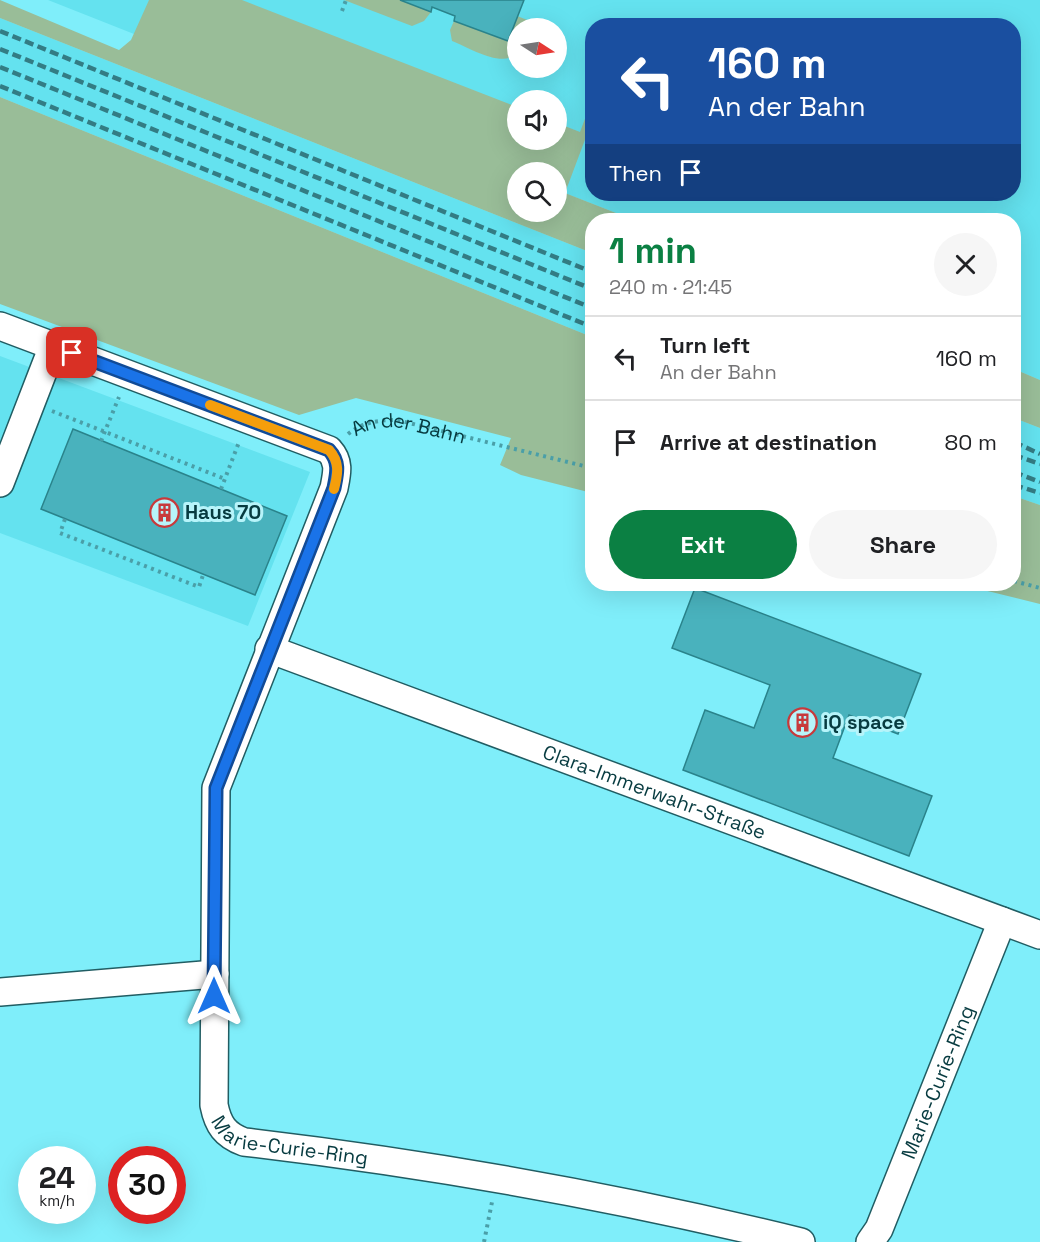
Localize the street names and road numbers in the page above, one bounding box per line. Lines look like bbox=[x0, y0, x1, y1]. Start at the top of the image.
street label: An der Bahn bbox=[346, 407, 468, 449]
street label: Clara-Immerwahr-Straße bbox=[539, 739, 770, 845]
street label: Marie-Curie-Ring bbox=[895, 1001, 980, 1163]
street label: Marie-Curie-Ring bbox=[205, 1111, 370, 1171]

